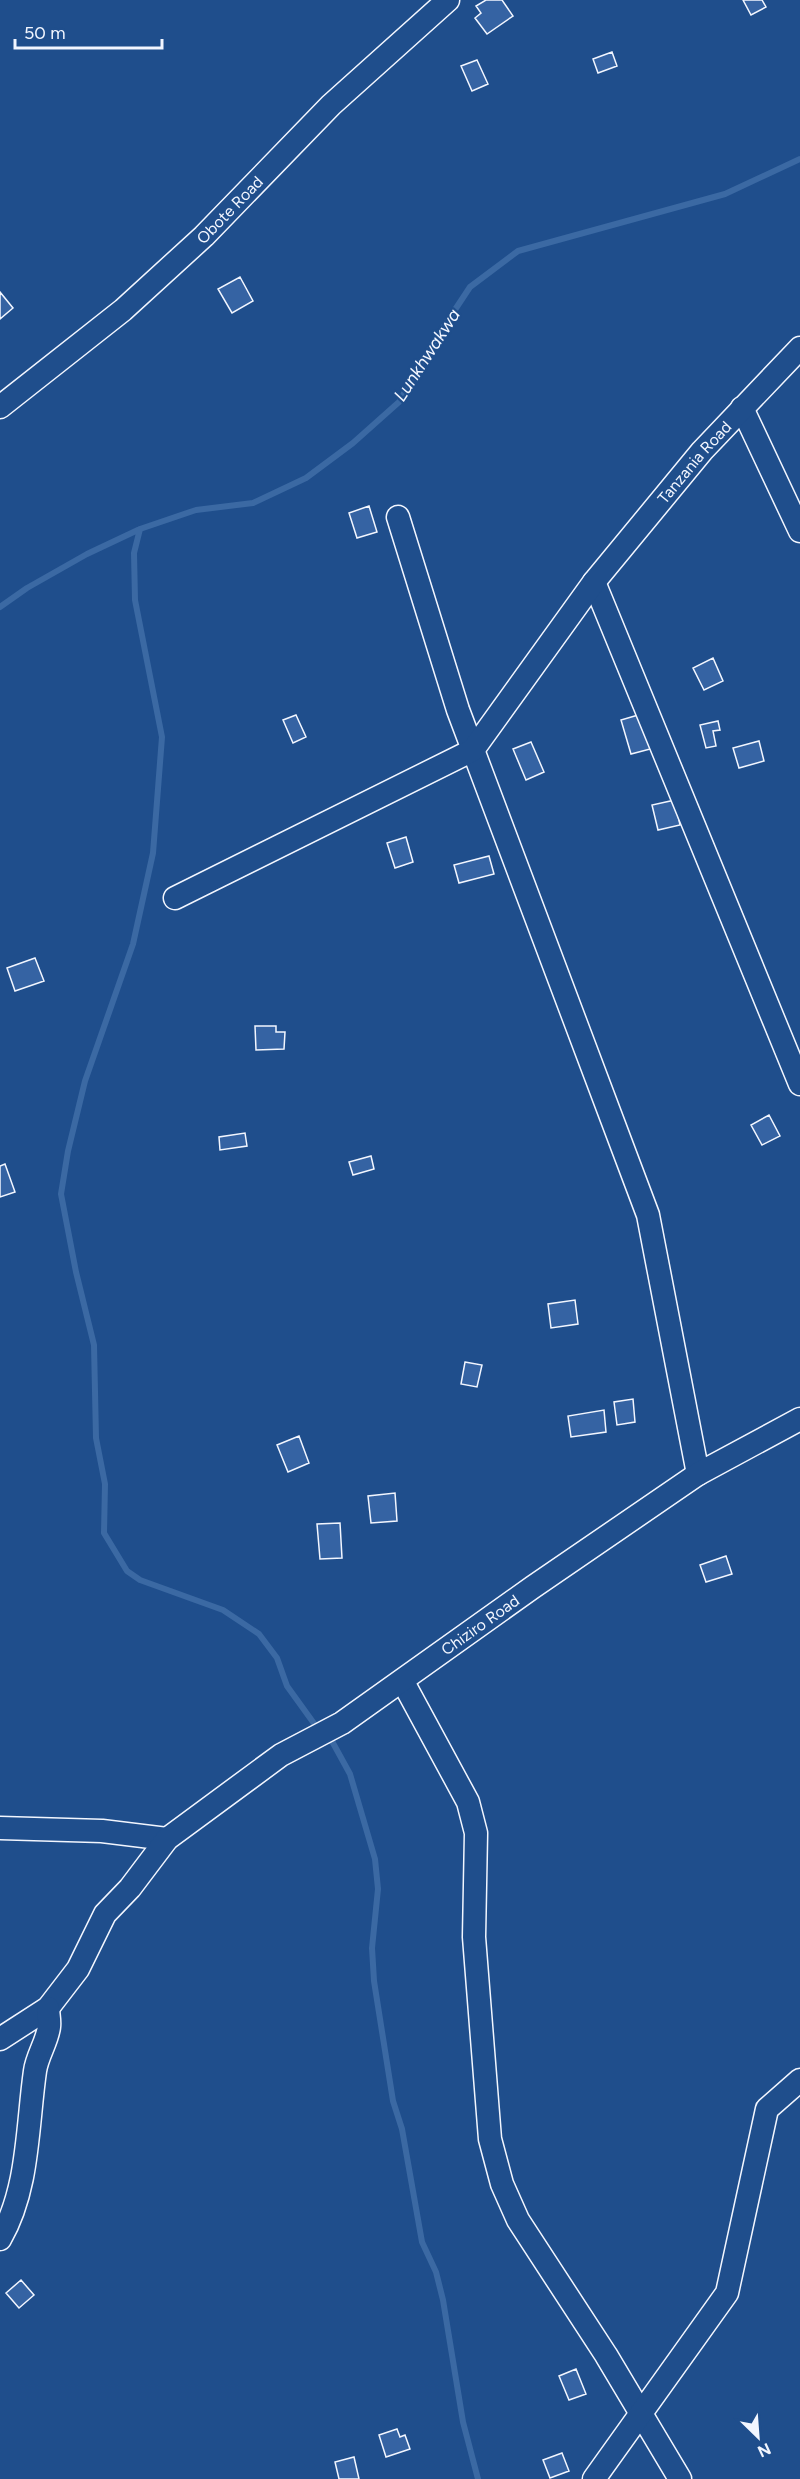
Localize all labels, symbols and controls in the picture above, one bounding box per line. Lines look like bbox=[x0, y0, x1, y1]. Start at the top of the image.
scale bar bbox=[15, 12, 162, 50]
text: 50 m bbox=[24, 22, 66, 44]
street label: Obote Road bbox=[193, 172, 266, 248]
water label: Lunkhwakwa bbox=[389, 304, 465, 405]
street label: Tanzania Road bbox=[653, 417, 735, 507]
street label: Chiziro Road bbox=[437, 1591, 523, 1659]
north arrow bbox=[728, 2407, 788, 2467]
text: N bbox=[755, 2439, 774, 2461]

